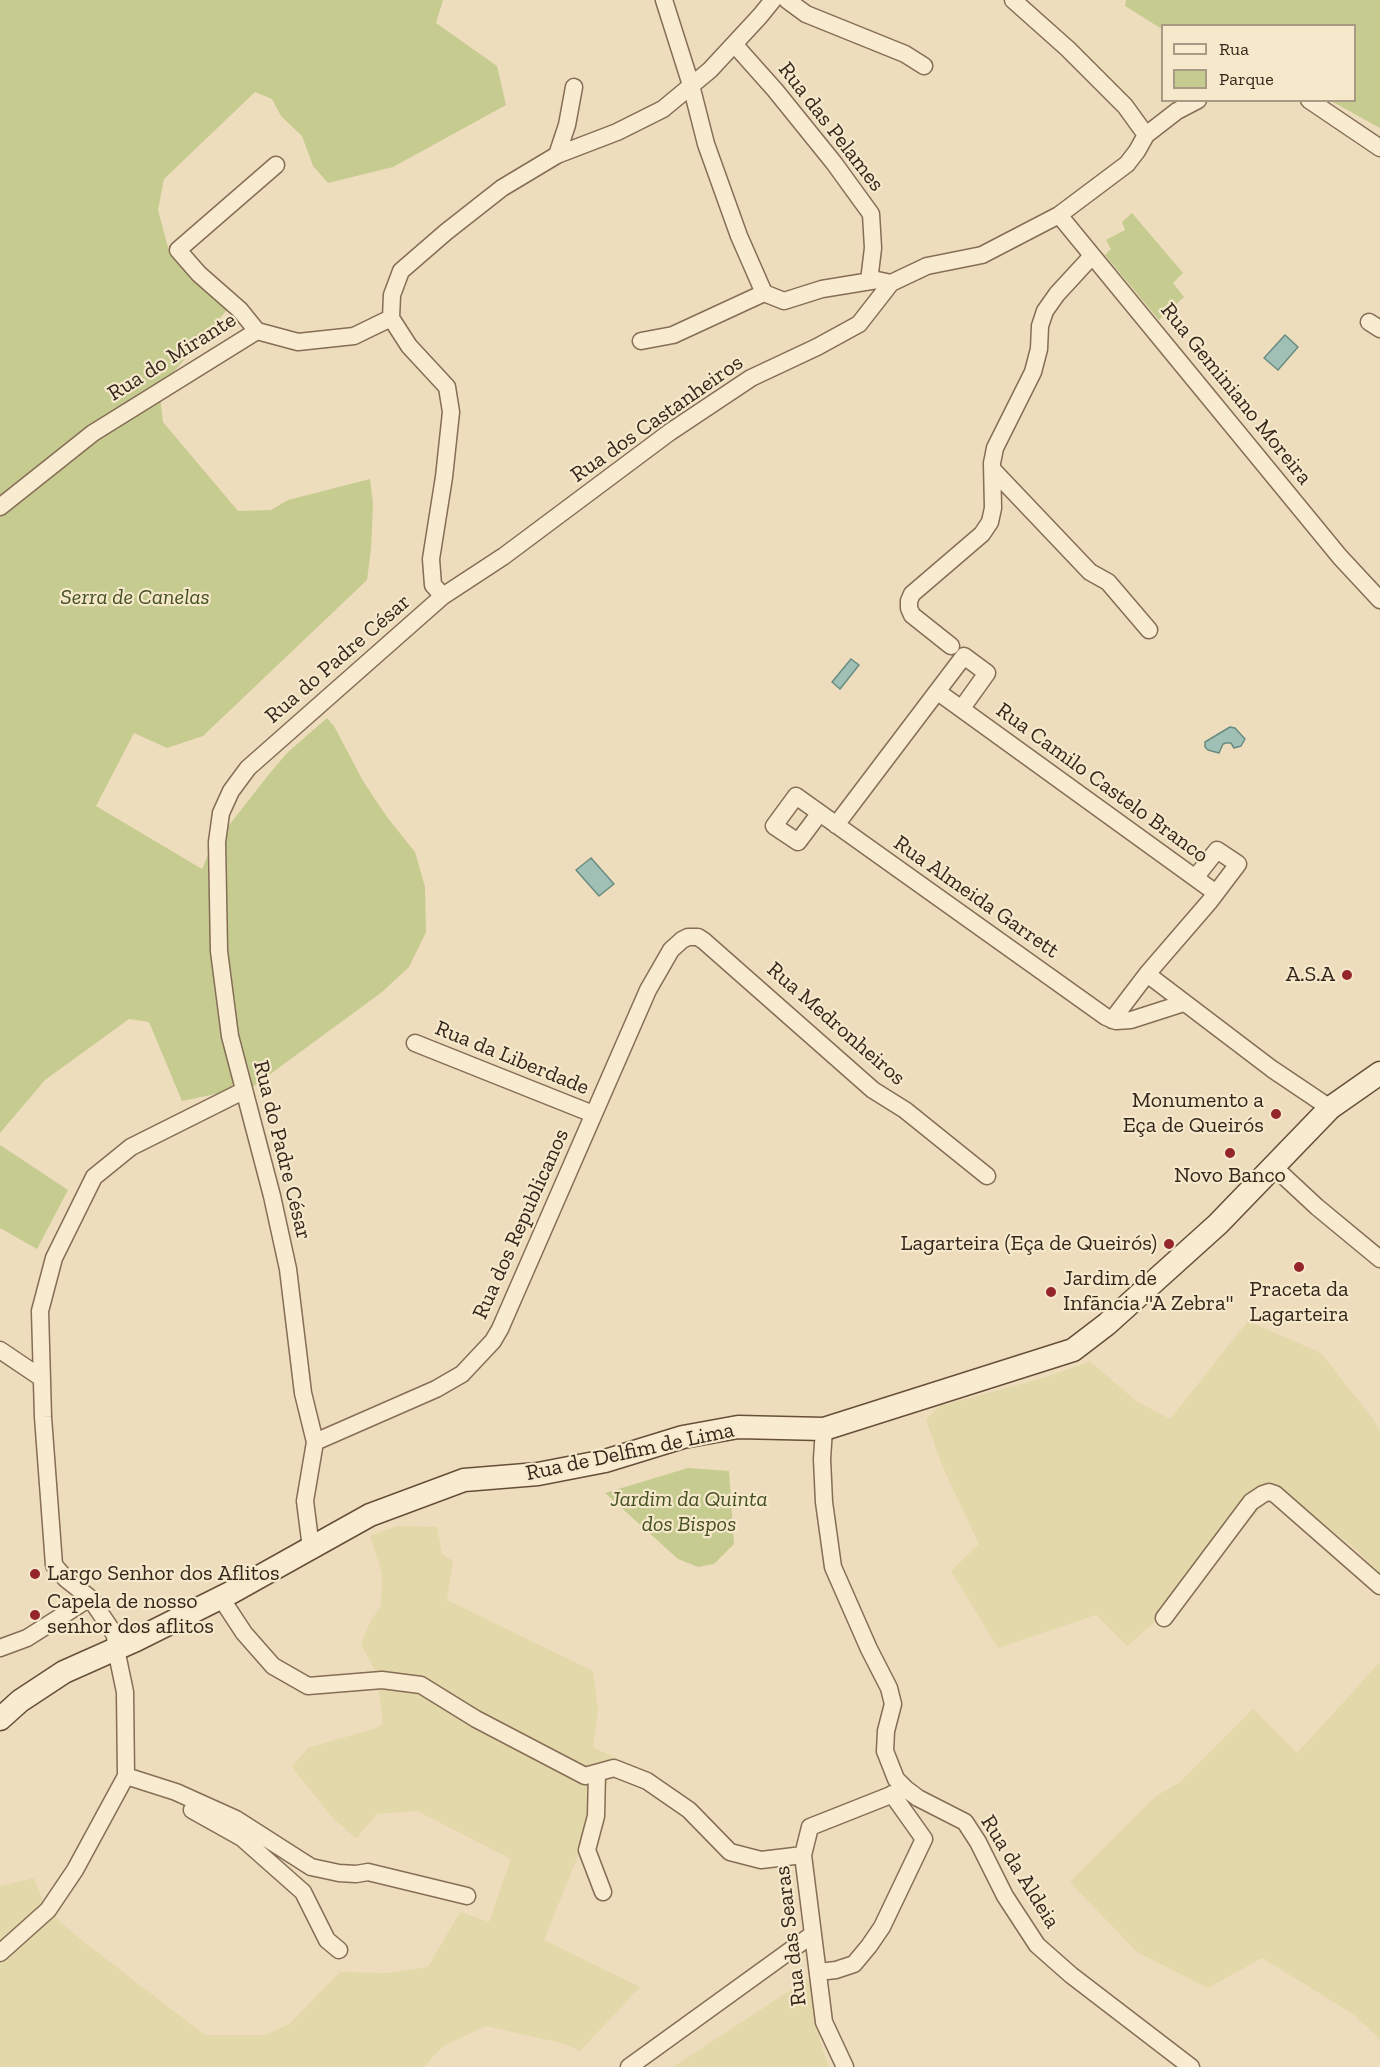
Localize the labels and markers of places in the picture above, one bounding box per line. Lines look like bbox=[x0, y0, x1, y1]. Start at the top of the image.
place label: A.S.A bbox=[1286, 962, 1335, 988]
marker: A.S.A bbox=[1340, 968, 1354, 982]
place label: Monumento a Eça de Queirós bbox=[1123, 1088, 1264, 1140]
marker: Monumento a Eça de Queirós bbox=[1269, 1107, 1283, 1121]
marker: Novo Banco bbox=[1223, 1146, 1237, 1160]
place label: Novo Banco bbox=[1174, 1163, 1286, 1189]
place label: Lagarteira (Eça de Queirós) bbox=[900, 1231, 1157, 1257]
marker: Lagarteira (Eça de Queirós) bbox=[1162, 1237, 1176, 1251]
marker: Praceta da Lagarteira bbox=[1292, 1260, 1306, 1274]
place label: Jardim de Infãncia "A Zebra" bbox=[1063, 1266, 1234, 1318]
place label: Praceta da Lagarteira bbox=[1249, 1277, 1349, 1328]
marker: Jardim de Infãncia "A Zebra" bbox=[1044, 1285, 1058, 1299]
place label: Largo Senhor dos Aflitos bbox=[47, 1561, 280, 1587]
marker: Largo Senhor dos Aflitos bbox=[28, 1567, 42, 1581]
place label: Capela de nosso senhor dos aflitos bbox=[47, 1589, 214, 1640]
marker: Capela de nosso senhor dos aflitos bbox=[28, 1608, 42, 1622]

